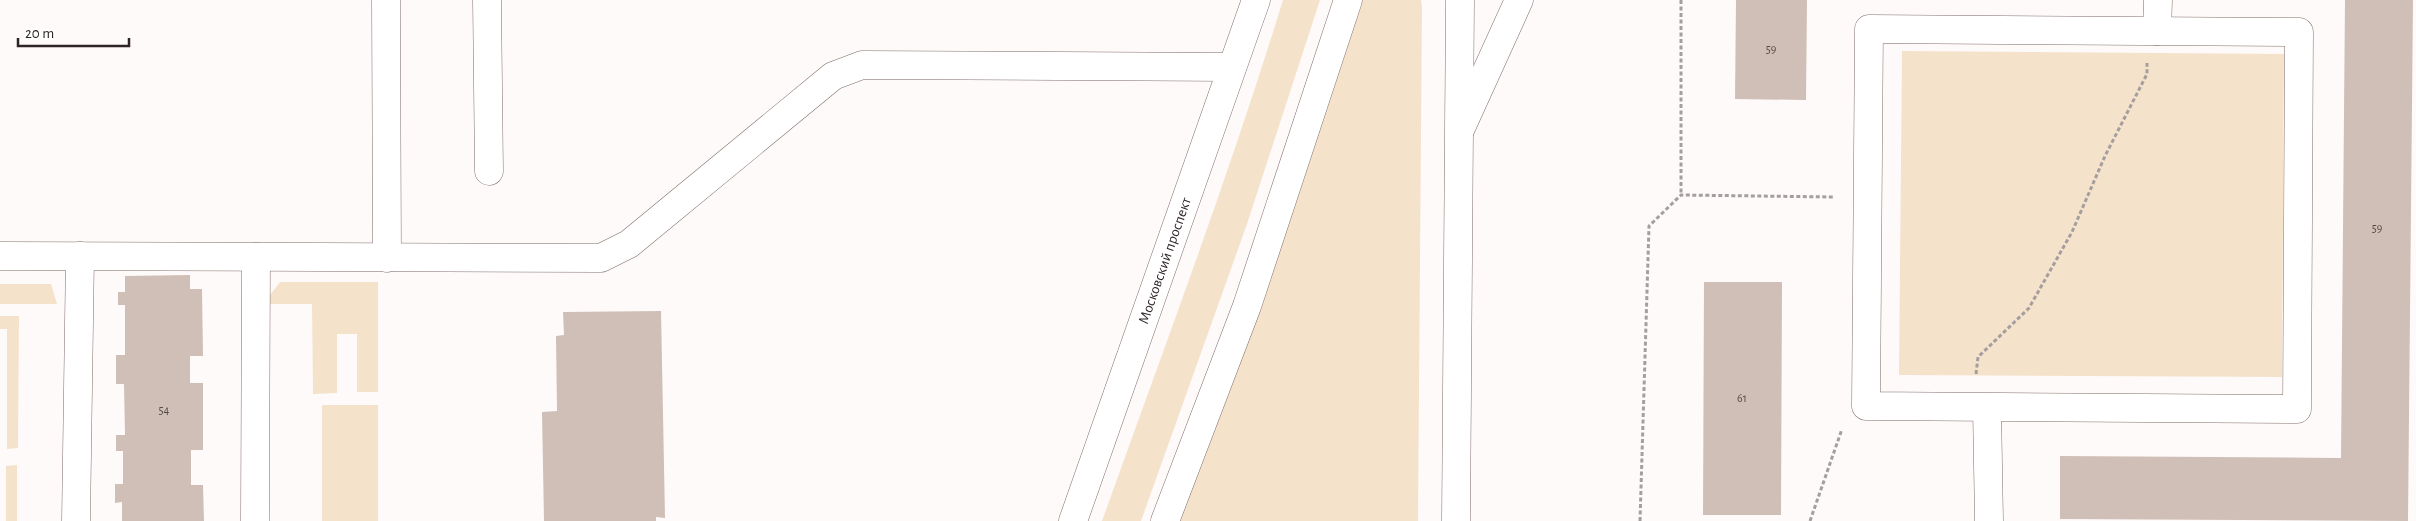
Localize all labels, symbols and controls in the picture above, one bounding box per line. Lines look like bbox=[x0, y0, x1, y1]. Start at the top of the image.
scale bar bbox=[18, 15, 129, 47]
text: 20 m bbox=[25, 26, 54, 41]
house number: 59 bbox=[1766, 43, 1777, 55]
street label: Московский проспект bbox=[1135, 195, 1194, 326]
house number: 59 bbox=[2372, 222, 2383, 234]
house number: 61 bbox=[1737, 392, 1747, 404]
house number: 54 bbox=[159, 404, 170, 416]

